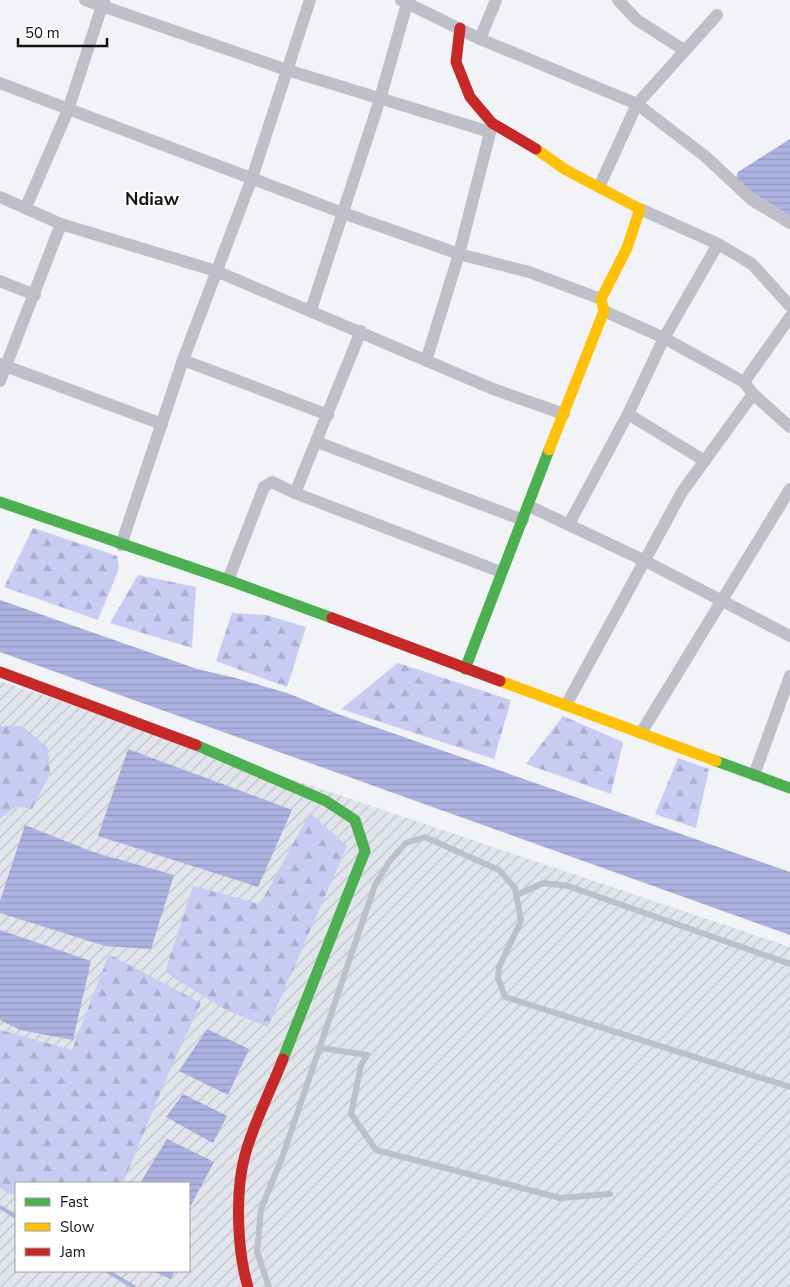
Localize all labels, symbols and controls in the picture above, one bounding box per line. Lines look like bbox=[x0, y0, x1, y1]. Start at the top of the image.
scale bar bbox=[18, 15, 106, 47]
text: 50 m bbox=[25, 23, 60, 43]
district label: Ndiaw bbox=[125, 187, 180, 211]
legend bbox=[15, 1182, 190, 1272]
text: Fast bbox=[60, 1192, 89, 1212]
text: Slow bbox=[60, 1217, 95, 1237]
text: Jam bbox=[59, 1242, 86, 1262]

